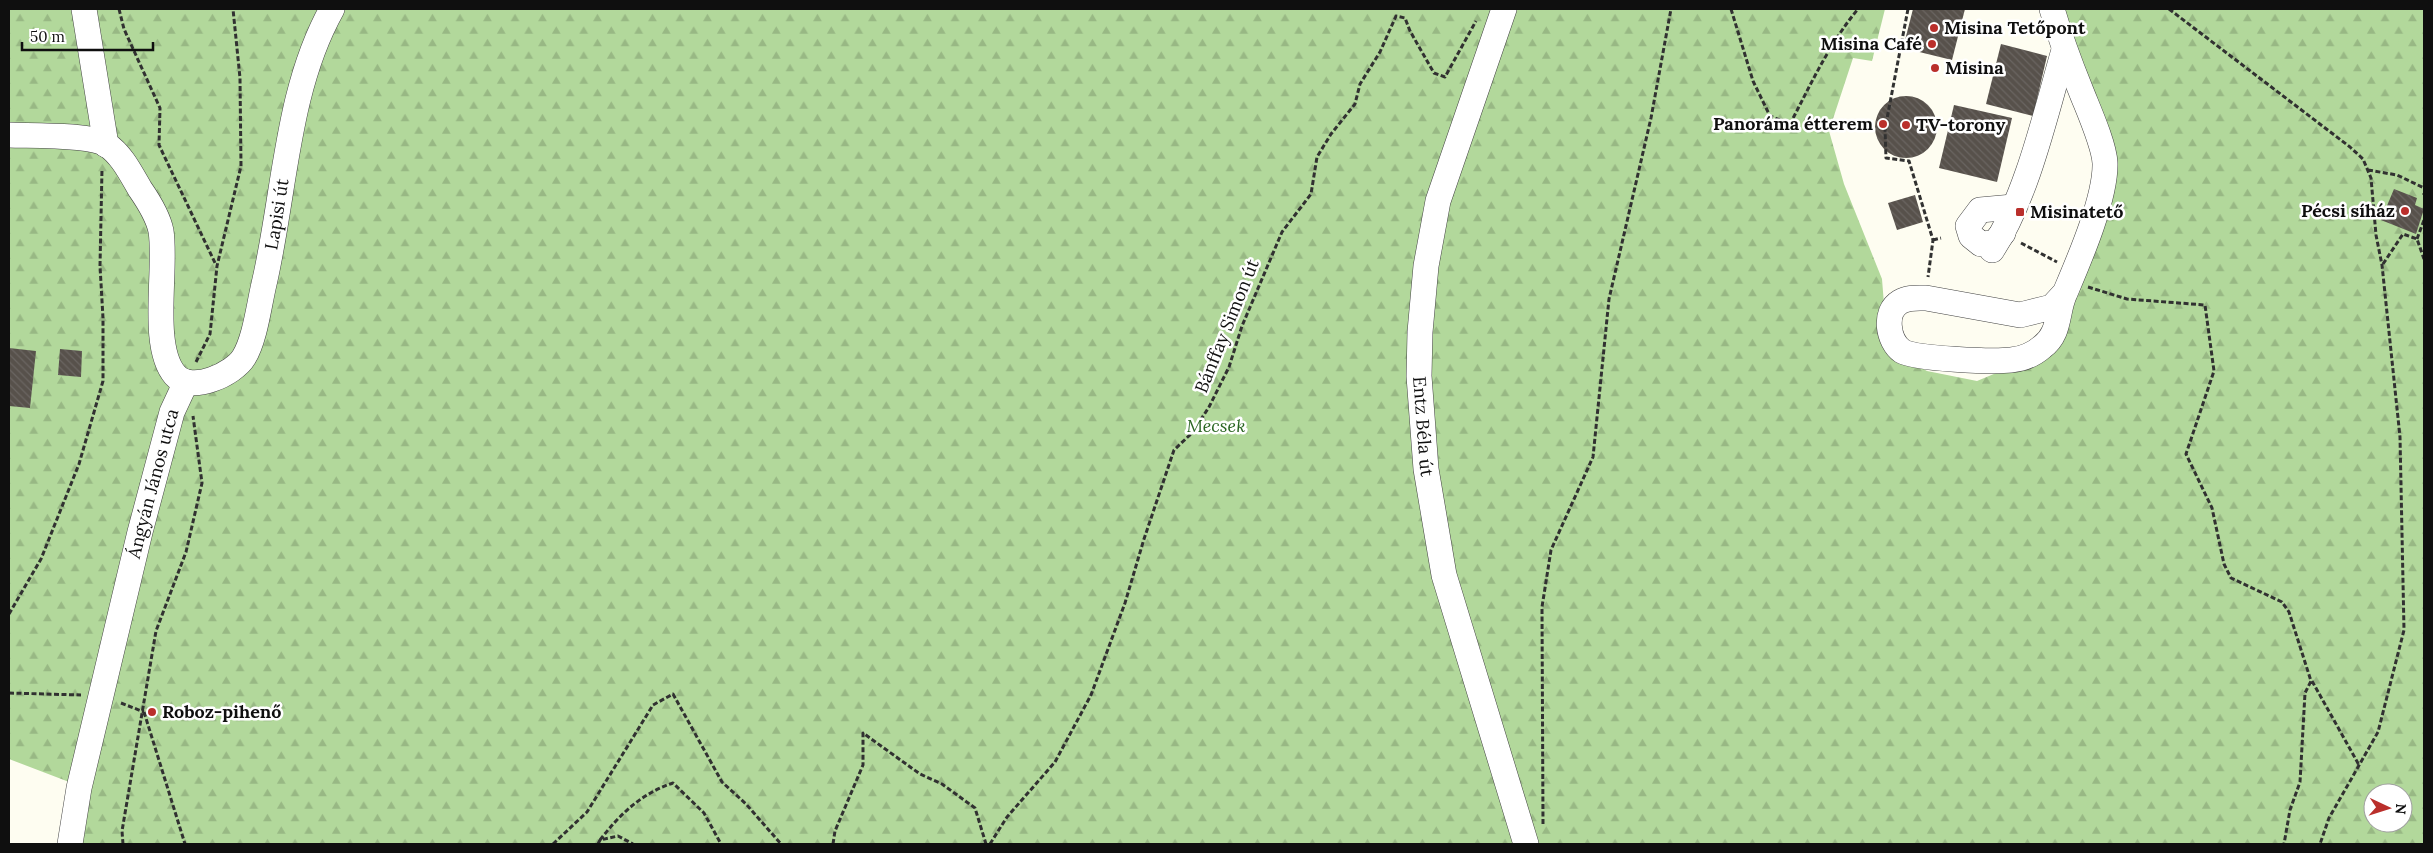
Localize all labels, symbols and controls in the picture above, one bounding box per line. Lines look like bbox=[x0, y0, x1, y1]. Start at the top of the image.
place label: Misina Tetőpont bbox=[1944, 16, 2086, 39]
scale bar bbox=[22, 20, 154, 52]
marker: Misina Tetőpont bbox=[1928, 22, 1940, 34]
text: 50 m bbox=[30, 27, 65, 46]
place label: Misina Café bbox=[1820, 32, 1922, 55]
marker: Misina Café bbox=[1926, 38, 1938, 50]
place label: Misina bbox=[1945, 56, 2004, 79]
marker: Misina bbox=[1929, 62, 1941, 74]
place label: Panoráma étterem bbox=[1713, 112, 1873, 135]
place label: TV-torony bbox=[1916, 113, 2005, 136]
marker: Panoráma étterem bbox=[1877, 118, 1889, 130]
marker: TV-torony bbox=[1900, 119, 1912, 131]
street label: Lapisi út bbox=[259, 177, 294, 252]
place label: Pécsi síház bbox=[2301, 199, 2395, 222]
place label: Misinatető bbox=[2030, 200, 2123, 223]
marker: Pécsi síház bbox=[2399, 205, 2411, 217]
marker: Misinatető bbox=[2014, 206, 2026, 218]
street label: Bánffay Simon út bbox=[1189, 256, 1264, 396]
street label: Entz Béla út bbox=[1408, 375, 1439, 478]
street label: Ángyán János utca bbox=[122, 406, 183, 562]
park label: Mecsek bbox=[1186, 414, 1246, 437]
place label: Roboz-pihenő bbox=[162, 700, 282, 723]
marker: Roboz-pihenő bbox=[146, 706, 158, 718]
north arrow bbox=[2363, 783, 2413, 833]
text: N bbox=[2392, 803, 2410, 815]

